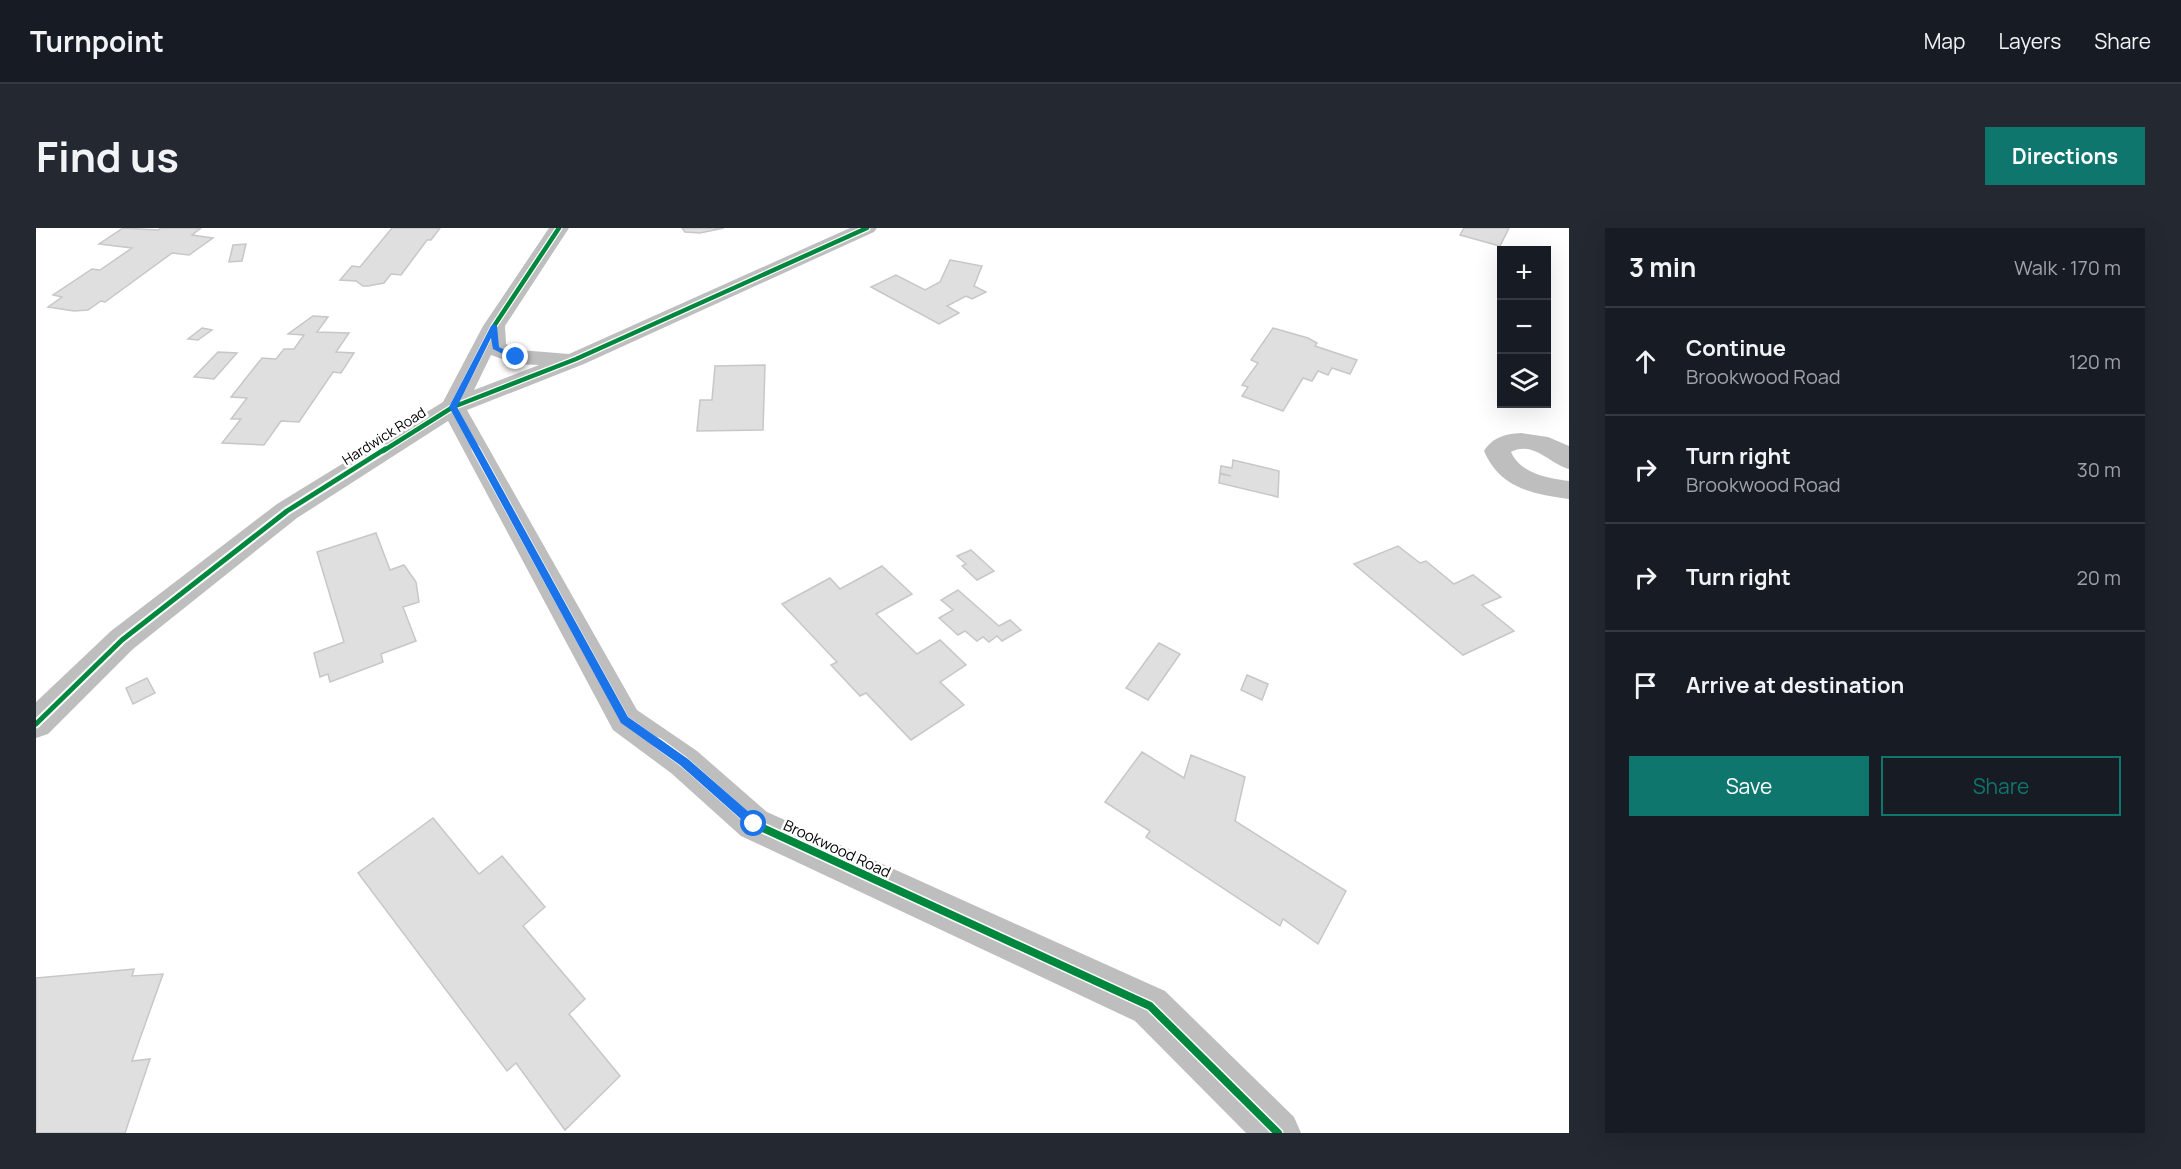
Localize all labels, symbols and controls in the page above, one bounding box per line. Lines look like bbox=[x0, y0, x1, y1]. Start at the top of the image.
text: Turnpoint bbox=[30, 22, 164, 60]
text: Map bbox=[1924, 27, 1965, 55]
text: Layers bbox=[1998, 27, 2061, 55]
text: Share bbox=[2094, 27, 2151, 55]
text: Find us bbox=[36, 127, 179, 185]
button: Directions bbox=[1985, 127, 2145, 185]
map controls bbox=[1497, 246, 1551, 408]
button: + bbox=[1497, 246, 1551, 300]
text: 3 min bbox=[1629, 249, 1696, 285]
text: Walk · 170 m bbox=[2014, 254, 2121, 281]
button: − bbox=[1497, 300, 1551, 354]
text: Continue bbox=[1686, 333, 1786, 363]
route end bbox=[502, 343, 528, 369]
icon: ahead bbox=[1629, 345, 1662, 378]
text: 120 m bbox=[2069, 348, 2121, 375]
button: layers bbox=[1497, 354, 1551, 408]
text: Brookwood Road bbox=[1686, 363, 1841, 390]
street label: Hardwick Road bbox=[338, 402, 429, 469]
text: Turn right bbox=[1686, 441, 1791, 471]
icon: right bbox=[1629, 453, 1662, 486]
text: 30 m bbox=[2077, 456, 2121, 483]
text: Brookwood Road bbox=[1686, 471, 1841, 498]
icon: right bbox=[1629, 561, 1662, 594]
text: Turn right bbox=[1686, 562, 1791, 592]
text: 20 m bbox=[2076, 564, 2121, 591]
icon: arrive bbox=[1629, 669, 1662, 702]
text: Arrive at destination bbox=[1686, 670, 1904, 700]
button: Save bbox=[1629, 756, 1869, 816]
button: Share bbox=[1881, 756, 2121, 816]
route start bbox=[740, 810, 766, 836]
street label: Brookwood Road bbox=[780, 815, 894, 883]

